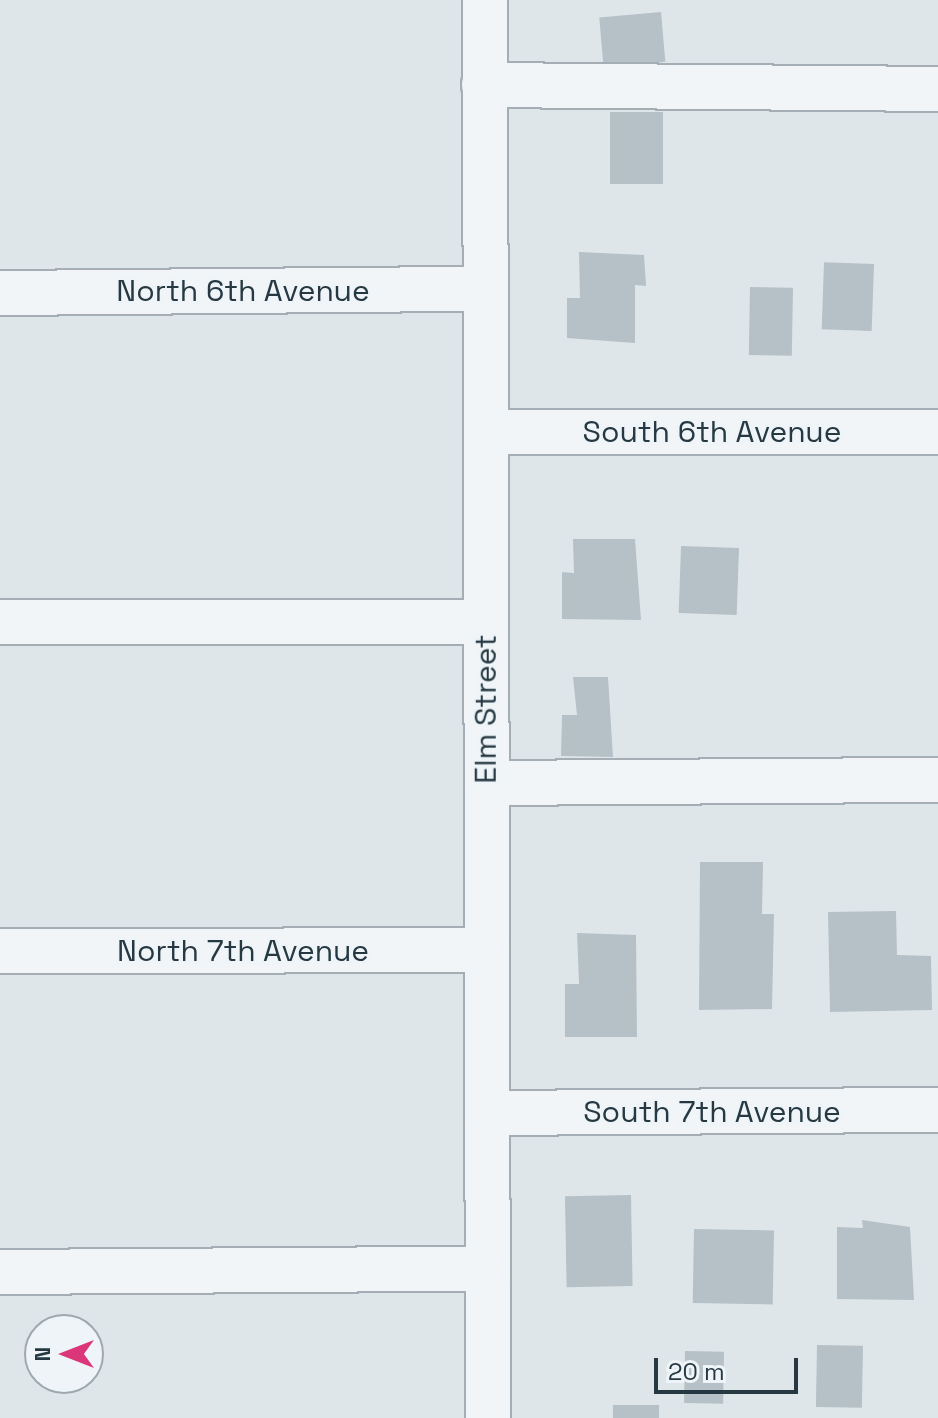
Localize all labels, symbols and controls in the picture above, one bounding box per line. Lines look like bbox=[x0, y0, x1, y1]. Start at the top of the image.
street label: North 6th Avenue bbox=[116, 273, 370, 309]
street label: South 6th Avenue bbox=[582, 414, 842, 450]
street label: Elm Street bbox=[468, 634, 504, 784]
street label: North 7th Avenue bbox=[117, 933, 369, 969]
street label: South 7th Avenue bbox=[583, 1094, 841, 1130]
north arrow bbox=[24, 1314, 104, 1394]
scale bar bbox=[658, 1342, 802, 1392]
text: N bbox=[28, 1347, 56, 1361]
text: 20 m bbox=[668, 1356, 725, 1387]

